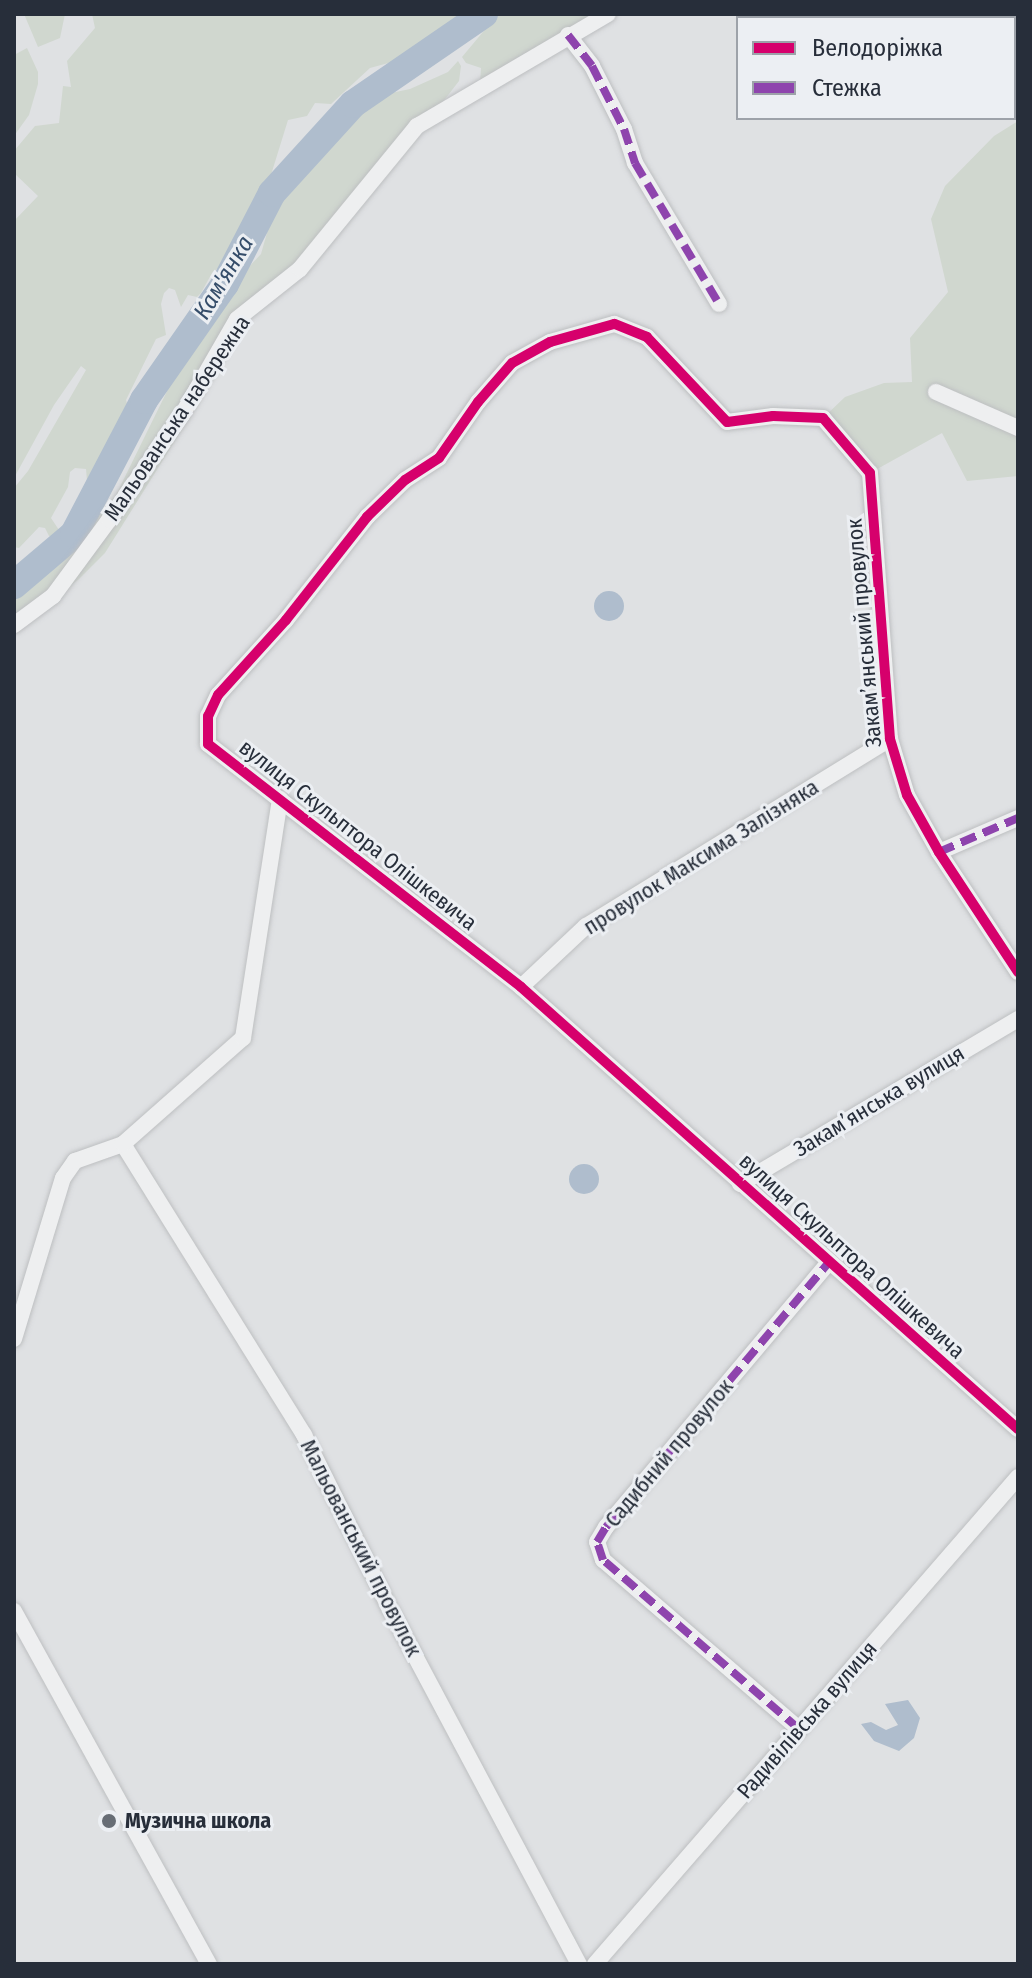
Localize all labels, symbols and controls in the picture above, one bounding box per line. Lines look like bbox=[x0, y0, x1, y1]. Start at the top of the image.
legend bbox=[736, 16, 1016, 120]
text: Велодоріжка bbox=[812, 34, 943, 62]
text: Стежка bbox=[812, 74, 882, 102]
water label: Кам'янка bbox=[188, 231, 260, 325]
street label: Мальованська набережна bbox=[98, 310, 256, 526]
street label: Закамʼянський провулок bbox=[841, 517, 887, 749]
street label: вулиця Скульптора Олішкевича bbox=[234, 734, 482, 936]
street label: провулок Максима Залізняка bbox=[579, 774, 823, 940]
street label: Закамʼянська вулиця bbox=[789, 1040, 969, 1162]
street label: вулиця Скульптора Олішкевича bbox=[734, 1148, 970, 1364]
street label: Садибний провулок bbox=[599, 1374, 739, 1532]
street label: Мальованський провулок bbox=[295, 1435, 427, 1661]
street label: Радивілівська вулиця bbox=[731, 1636, 883, 1804]
place label: Музична школа bbox=[125, 1808, 271, 1834]
marker: Музична школа bbox=[100, 1812, 118, 1830]

